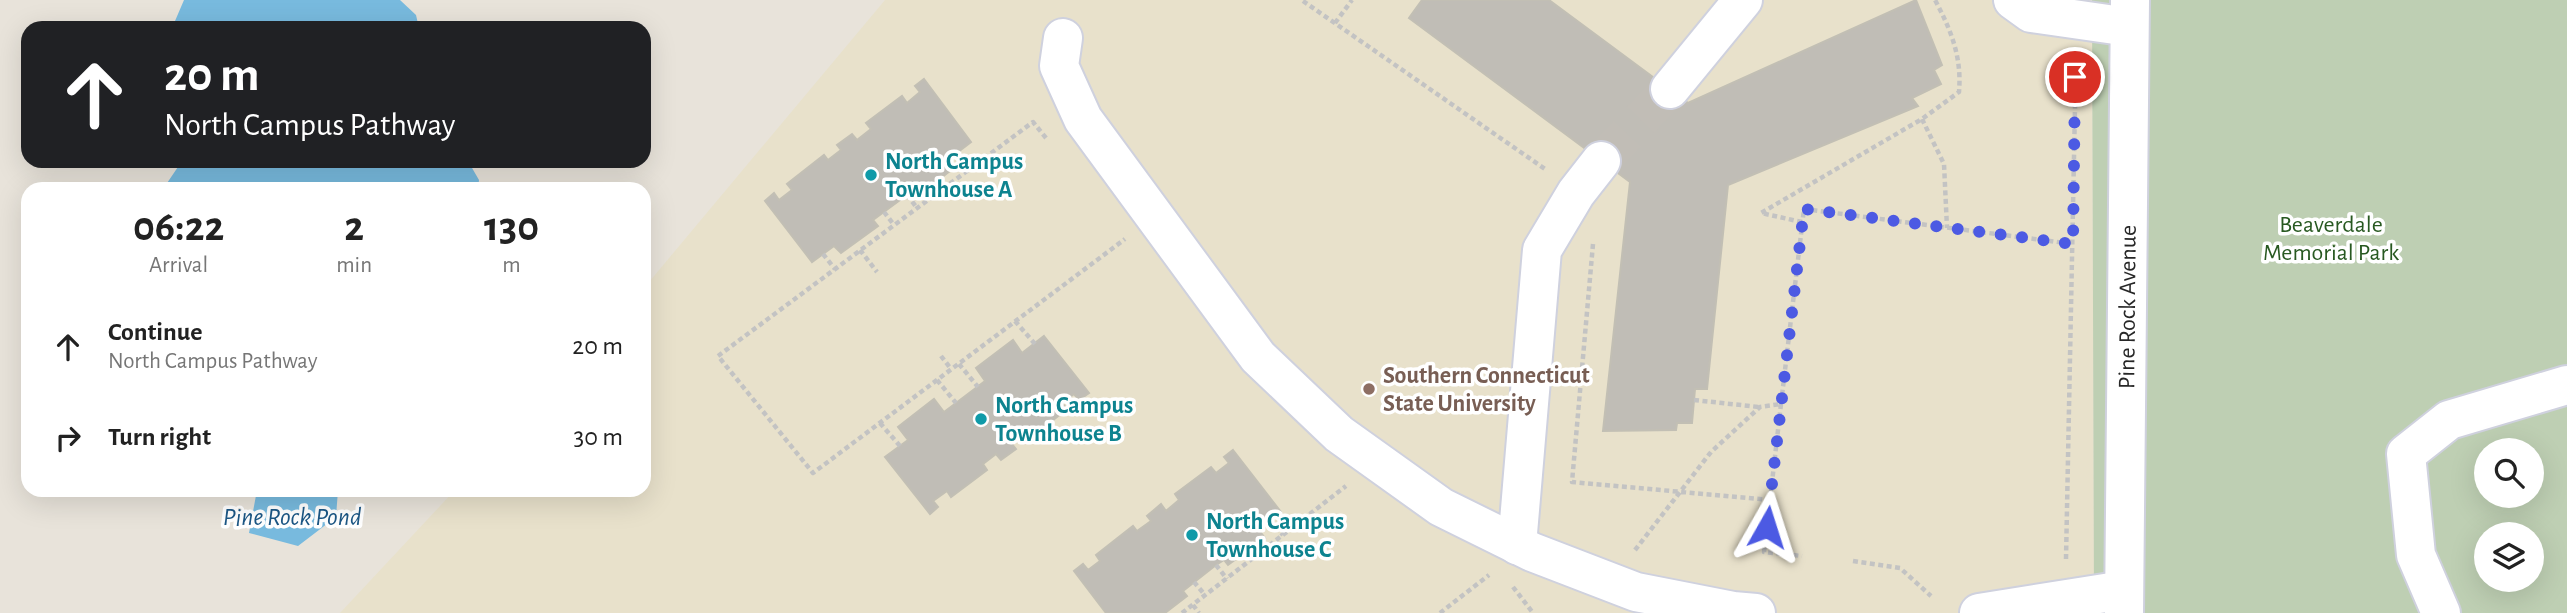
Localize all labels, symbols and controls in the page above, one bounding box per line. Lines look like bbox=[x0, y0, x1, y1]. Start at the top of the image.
pin bbox=[2045, 47, 2105, 107]
icon: ahead bbox=[49, 49, 140, 140]
text: 20 m bbox=[164, 51, 260, 100]
icon: arrive bbox=[2056, 58, 2094, 96]
text: North Campus Pathway bbox=[164, 109, 455, 141]
place label: North Campus Townhouse A bbox=[885, 150, 1023, 202]
marker: North Campus Townhouse A bbox=[863, 167, 879, 183]
text: 06:22 bbox=[133, 206, 224, 248]
text: 2 bbox=[344, 206, 364, 248]
text: 130 bbox=[484, 206, 539, 248]
park label: Beaverdale Memorial Park bbox=[2263, 213, 2399, 265]
street label: Pine Rock Avenue bbox=[2115, 225, 2141, 389]
text: Arrival bbox=[149, 254, 208, 277]
text: min bbox=[336, 254, 372, 277]
text: m bbox=[502, 254, 521, 277]
text: Continue bbox=[108, 319, 203, 345]
icon: ahead bbox=[49, 328, 87, 366]
text: 20 m bbox=[572, 333, 623, 359]
text: North Campus Pathway bbox=[108, 350, 317, 373]
place label: Southern Connecticut State University bbox=[1383, 364, 1590, 416]
marker: Southern Connecticut State University bbox=[1361, 381, 1377, 397]
place label: North Campus Townhouse B bbox=[995, 394, 1133, 446]
marker: North Campus Townhouse B bbox=[973, 411, 989, 427]
icon: right bbox=[49, 419, 87, 457]
text: Turn right bbox=[108, 424, 211, 450]
text: 30 m bbox=[573, 424, 623, 450]
map controls bbox=[2474, 438, 2544, 592]
button: search bbox=[2474, 438, 2544, 508]
position arrow bbox=[1730, 490, 1804, 564]
water label: Pine Rock Pond bbox=[223, 504, 362, 530]
place label: North Campus Townhouse C bbox=[1206, 510, 1344, 562]
button: layers bbox=[2474, 522, 2544, 592]
marker: North Campus Townhouse C bbox=[1184, 527, 1200, 543]

